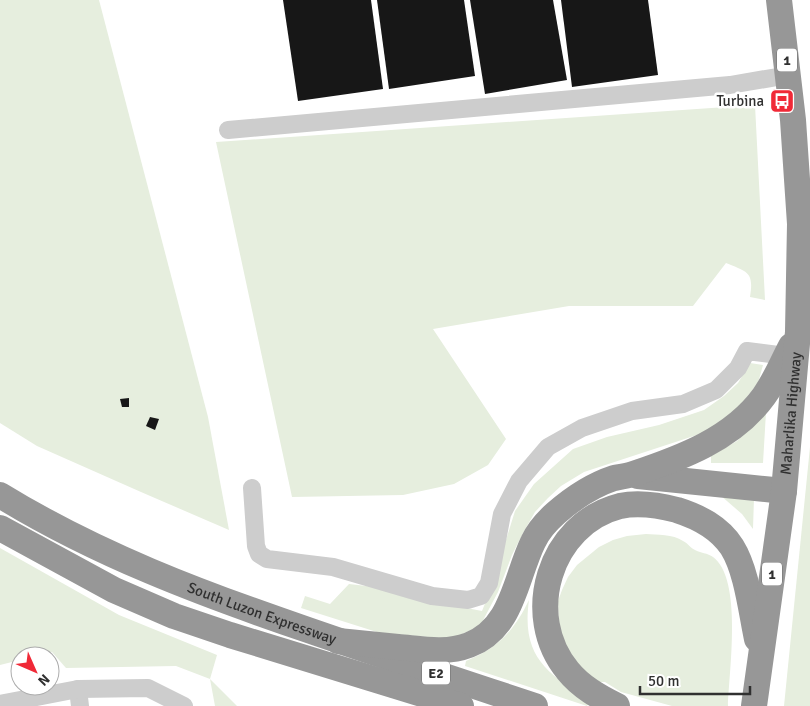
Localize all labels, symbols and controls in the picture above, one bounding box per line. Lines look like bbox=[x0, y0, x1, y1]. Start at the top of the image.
road number: 1 bbox=[777, 48, 797, 72]
bus stop icon: Turbina bbox=[769, 88, 795, 114]
place label: Turbina bbox=[716, 92, 764, 110]
street label: Maharlika Highway bbox=[776, 351, 805, 475]
road number: 1 bbox=[762, 562, 782, 586]
street label: South Luzon Expressway bbox=[185, 578, 339, 648]
north arrow bbox=[10, 646, 60, 696]
road number: E2 bbox=[422, 661, 450, 684]
scale bar bbox=[640, 664, 750, 696]
text: N bbox=[34, 670, 53, 689]
text: 50 m bbox=[648, 672, 679, 690]

